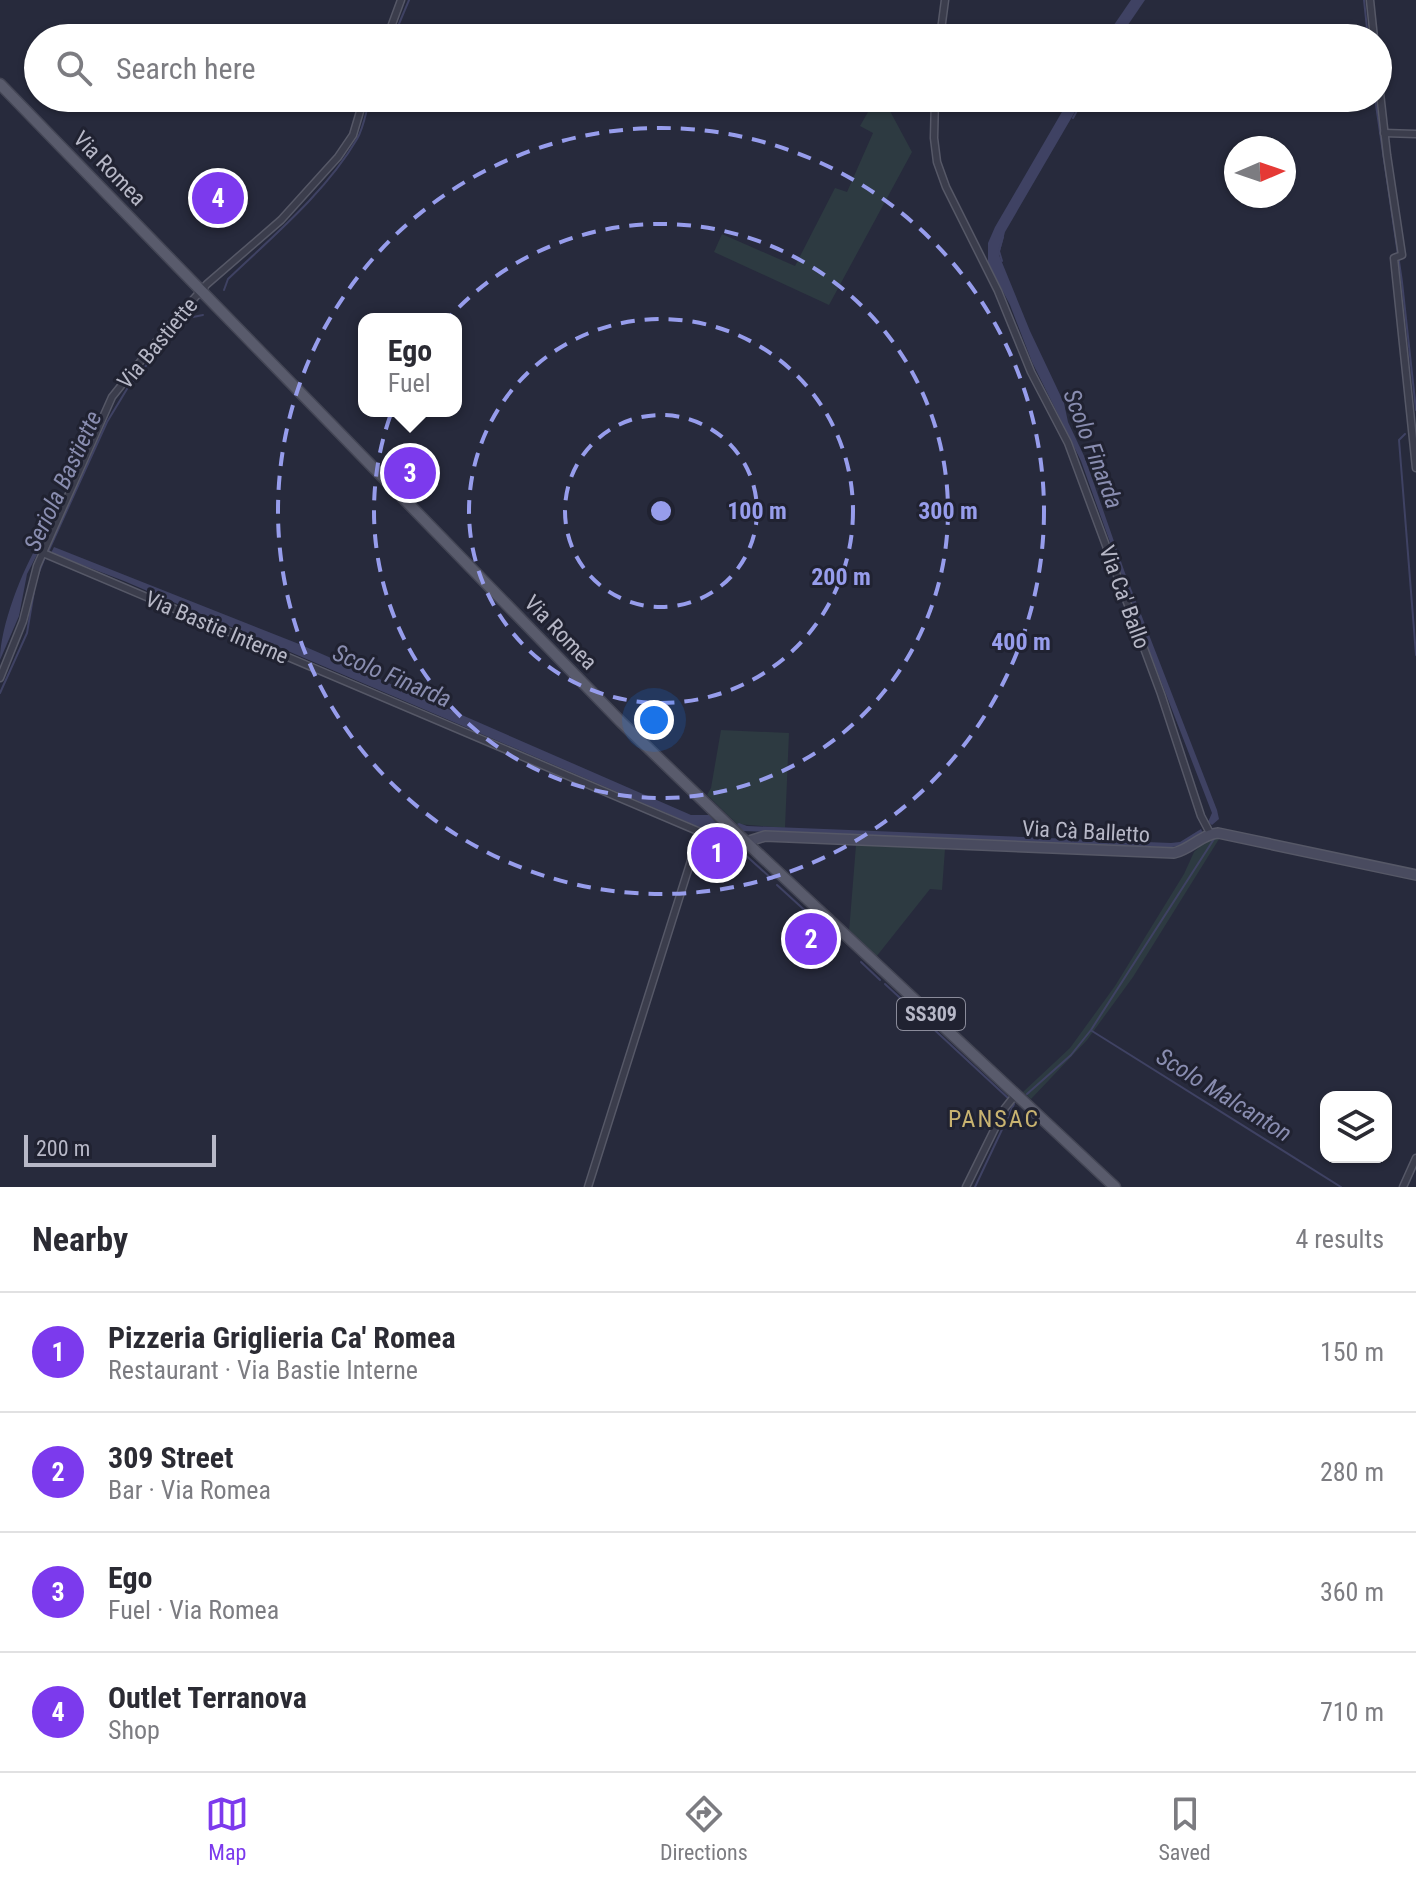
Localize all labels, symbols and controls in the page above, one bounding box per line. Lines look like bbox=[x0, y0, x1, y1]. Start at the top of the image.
search box bbox=[24, 24, 1392, 112]
icon: search bbox=[52, 46, 96, 90]
text: Search here bbox=[116, 51, 256, 86]
street label: Via Romea bbox=[68, 126, 151, 211]
north arrow bbox=[1224, 136, 1296, 208]
pin: 4 bbox=[192, 168, 244, 228]
street label: Via Bastiette bbox=[112, 293, 203, 394]
popup bbox=[358, 313, 462, 417]
text: Ego bbox=[388, 333, 432, 368]
text: Fuel bbox=[388, 368, 431, 398]
water label: Scolo Finarda bbox=[1057, 385, 1129, 513]
water label: Seriola Bastiette bbox=[18, 406, 108, 556]
pin: 3 bbox=[384, 443, 436, 503]
centre of rings bbox=[647, 497, 675, 525]
text: 100 m bbox=[727, 497, 787, 525]
text: 300 m bbox=[918, 497, 978, 525]
street label: Via Ca' Ballo bbox=[1094, 542, 1155, 652]
text: 200 m bbox=[811, 563, 871, 591]
street label: Via Bastie Interne bbox=[141, 586, 292, 669]
street label: Via Romea bbox=[519, 590, 602, 675]
text: 400 m bbox=[991, 628, 1051, 656]
water label: Scolo Finarda bbox=[329, 639, 455, 713]
your location bbox=[634, 700, 674, 740]
street label: Via Cà Balletto bbox=[1021, 816, 1150, 847]
pin: 1 bbox=[691, 823, 743, 883]
pin: 2 bbox=[785, 909, 837, 969]
road number: SS309 bbox=[897, 998, 965, 1030]
water label: Scolo Malcanton bbox=[1151, 1042, 1297, 1148]
map controls bbox=[1320, 1091, 1392, 1163]
button: layers bbox=[1320, 1091, 1392, 1163]
district label: PANSAC bbox=[948, 1105, 1040, 1133]
scale bar bbox=[24, 1131, 216, 1167]
text: 200 m bbox=[36, 1136, 90, 1161]
text: Nearby bbox=[32, 1219, 128, 1259]
text: 4 results bbox=[1295, 1224, 1384, 1254]
text: Pizzeria Griglieria Ca' Romea bbox=[108, 1320, 456, 1355]
text: 1 bbox=[51, 1337, 65, 1367]
text: 150 m bbox=[1320, 1337, 1384, 1367]
text: Restaurant · Via Bastie Interne bbox=[108, 1355, 418, 1385]
text: 309 Street bbox=[108, 1440, 233, 1475]
text: 2 bbox=[51, 1457, 65, 1487]
text: 280 m bbox=[1320, 1457, 1384, 1487]
text: Bar · Via Romea bbox=[108, 1475, 271, 1505]
text: Ego bbox=[108, 1560, 152, 1595]
text: 3 bbox=[51, 1577, 65, 1607]
text: 360 m bbox=[1320, 1577, 1384, 1607]
text: Fuel · Via Romea bbox=[108, 1595, 279, 1625]
text: Outlet Terranova bbox=[108, 1680, 307, 1715]
text: 4 bbox=[51, 1697, 65, 1727]
text: 710 m bbox=[1320, 1697, 1384, 1727]
text: Shop bbox=[108, 1715, 160, 1745]
tab: Map bbox=[205, 1792, 249, 1865]
tab: Directions bbox=[660, 1792, 748, 1865]
tab: Saved bbox=[1158, 1792, 1211, 1865]

